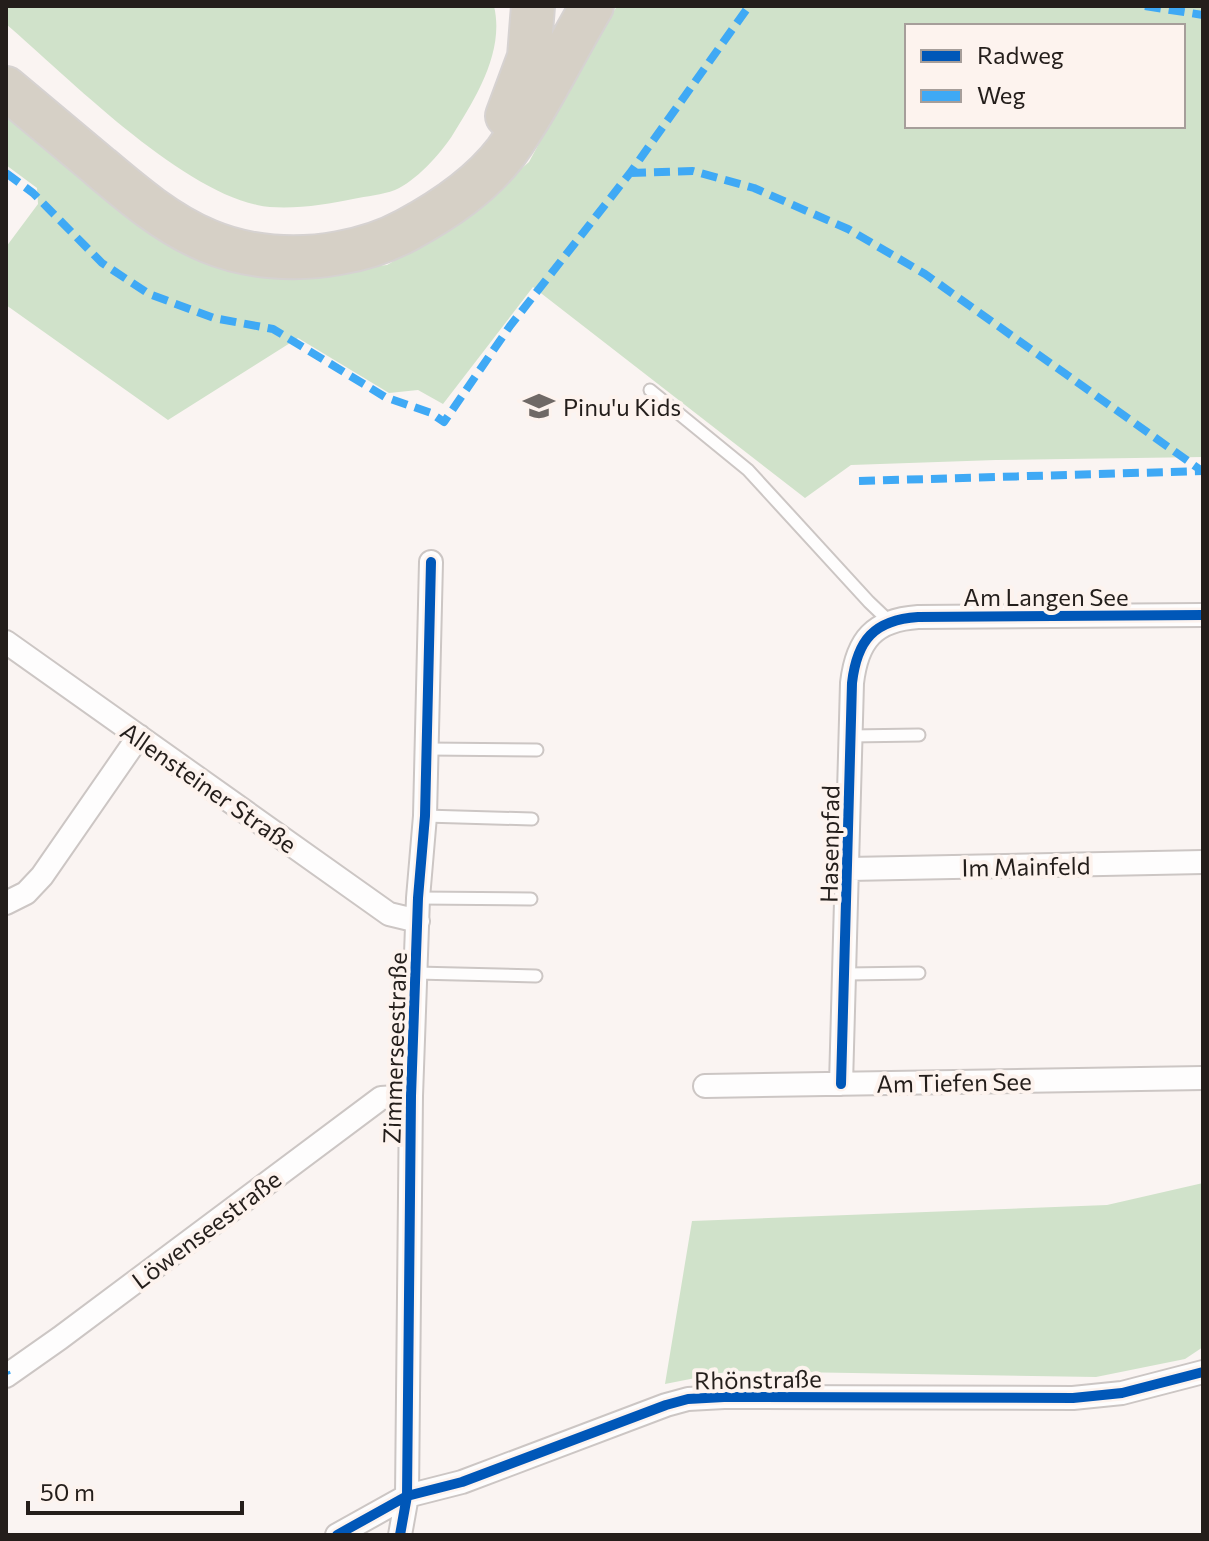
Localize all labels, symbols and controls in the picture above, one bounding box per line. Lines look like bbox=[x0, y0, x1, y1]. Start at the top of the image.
legend bbox=[905, 24, 1185, 128]
text: Radweg bbox=[977, 40, 1064, 69]
text: Weg bbox=[977, 80, 1025, 109]
school or university icon: Pinu'u Kids bbox=[522, 389, 556, 423]
place label: Pinu'u Kids bbox=[563, 392, 681, 421]
street label: Am Langen See bbox=[963, 582, 1129, 611]
street label: Allensteiner Straße bbox=[116, 716, 302, 858]
street label: Hasenpfad bbox=[813, 785, 845, 903]
street label: Im Mainfeld bbox=[961, 850, 1091, 882]
street label: Zimmerseestraße bbox=[376, 952, 412, 1144]
street label: Am Tiefen See bbox=[876, 1066, 1032, 1098]
street label: Löwenseestraße bbox=[126, 1164, 286, 1294]
street label: Rhönstraße bbox=[694, 1363, 822, 1395]
scale bar bbox=[28, 1465, 242, 1515]
text: 50 m bbox=[40, 1477, 95, 1506]

